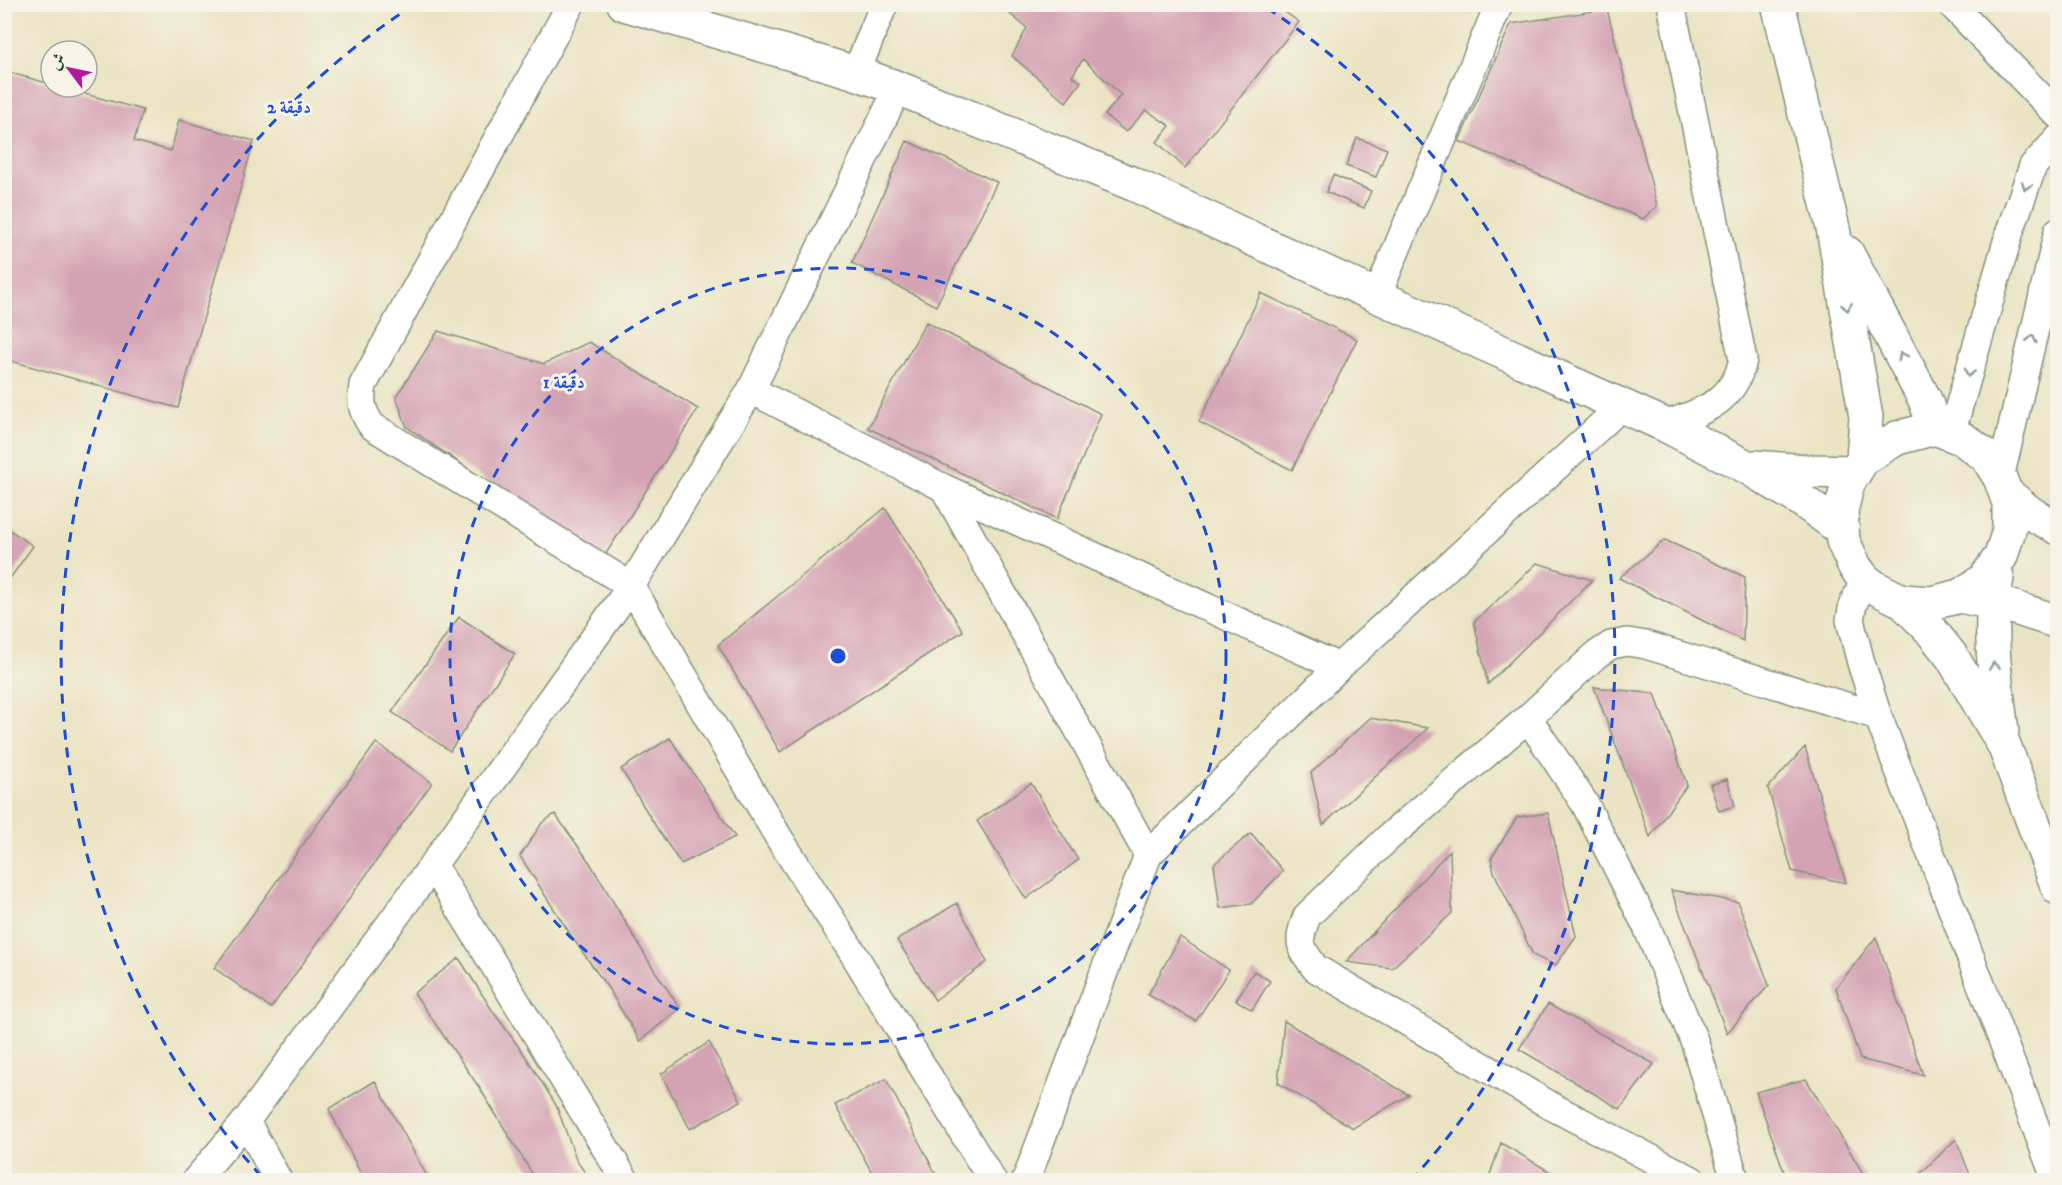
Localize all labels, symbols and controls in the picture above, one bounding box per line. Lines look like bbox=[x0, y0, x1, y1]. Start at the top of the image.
north arrow bbox=[39, 39, 99, 99]
text: ش bbox=[44, 50, 70, 74]
text: 2 دقيقة bbox=[267, 97, 311, 119]
one-way arrow bbox=[2020, 180, 2033, 191]
one-way arrow bbox=[1840, 301, 1853, 311]
one-way arrow bbox=[2024, 334, 2037, 344]
one-way arrow bbox=[1898, 352, 1909, 362]
one-way arrow bbox=[1964, 367, 1976, 378]
text: 1 دقيقة bbox=[543, 372, 585, 394]
centre of rings bbox=[828, 646, 848, 666]
one-way arrow bbox=[1988, 661, 2000, 670]

